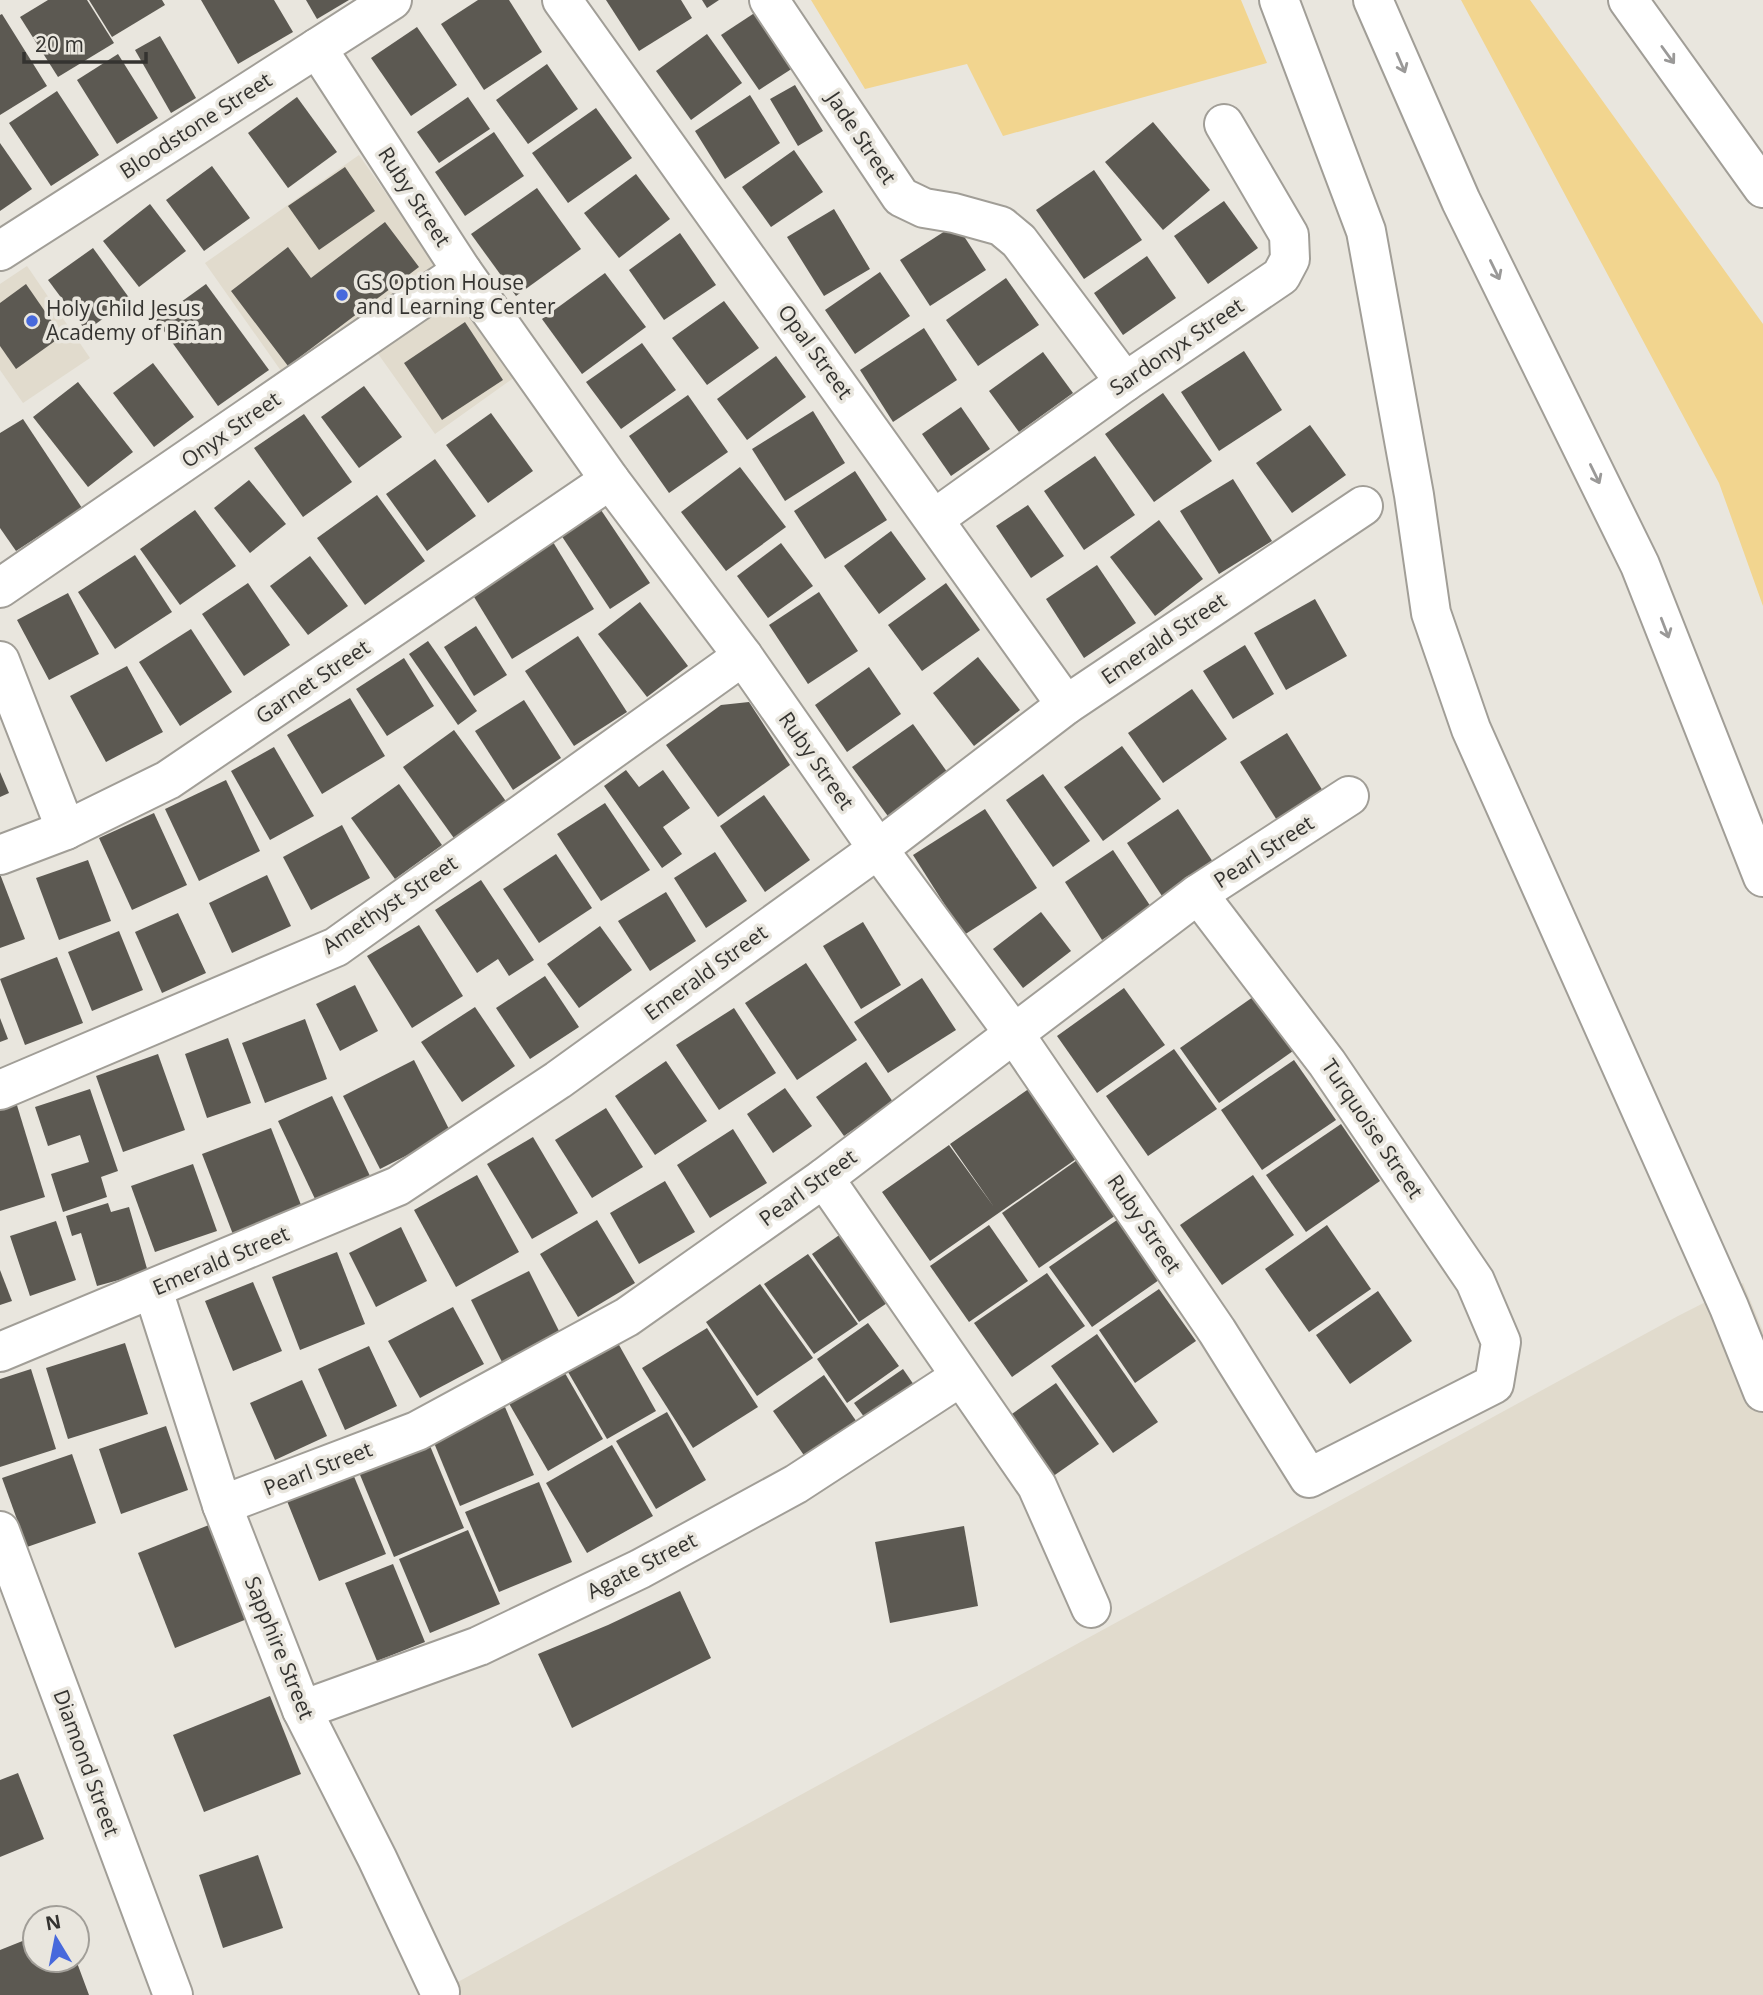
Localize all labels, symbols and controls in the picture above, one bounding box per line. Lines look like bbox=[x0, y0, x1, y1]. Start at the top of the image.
scale bar bbox=[24, 21, 147, 65]
text: 20 m bbox=[35, 30, 84, 58]
one-way arrow bbox=[1660, 46, 1675, 65]
one-way arrow bbox=[1395, 51, 1408, 73]
street label: Bloodstone Street bbox=[114, 66, 277, 185]
street label: Jade Street bbox=[819, 84, 903, 189]
street label: Ruby Street bbox=[372, 141, 457, 252]
one-way arrow bbox=[1488, 259, 1502, 280]
place label: GS Option House and Learning Center bbox=[356, 268, 556, 320]
marker: GS Option House and Learning Center bbox=[334, 287, 350, 303]
street label: Sardonyx Street bbox=[1104, 291, 1249, 401]
place label: Holy Child Jesus Academy of Biñan bbox=[46, 294, 223, 346]
street label: Opal Street bbox=[772, 299, 860, 404]
marker: Holy Child Jesus Academy of Biñan bbox=[24, 313, 40, 329]
street label: Onyx Street bbox=[175, 385, 285, 474]
one-way arrow bbox=[1589, 463, 1603, 484]
street label: Emerald Street bbox=[1095, 586, 1232, 690]
one-way arrow bbox=[1660, 617, 1673, 638]
street label: Garnet Street bbox=[250, 633, 375, 730]
street label: Ruby Street bbox=[773, 706, 861, 815]
street label: Pearl Street bbox=[1208, 808, 1319, 894]
street label: Amethyst Street bbox=[317, 849, 462, 960]
street label: Emerald Street bbox=[638, 918, 772, 1026]
street label: Turquoise Street bbox=[1316, 1053, 1430, 1204]
street label: Pearl Street bbox=[753, 1142, 862, 1232]
street label: Ruby Street bbox=[1102, 1169, 1188, 1278]
street label: Emerald Street bbox=[148, 1219, 293, 1301]
street label: Pearl Street bbox=[259, 1435, 376, 1502]
street label: Agate Street bbox=[582, 1525, 701, 1605]
street label: Sapphire Street bbox=[239, 1572, 321, 1723]
street label: Diamond Street bbox=[47, 1685, 126, 1840]
north arrow bbox=[21, 1904, 91, 1974]
text: N bbox=[43, 1908, 63, 1936]

